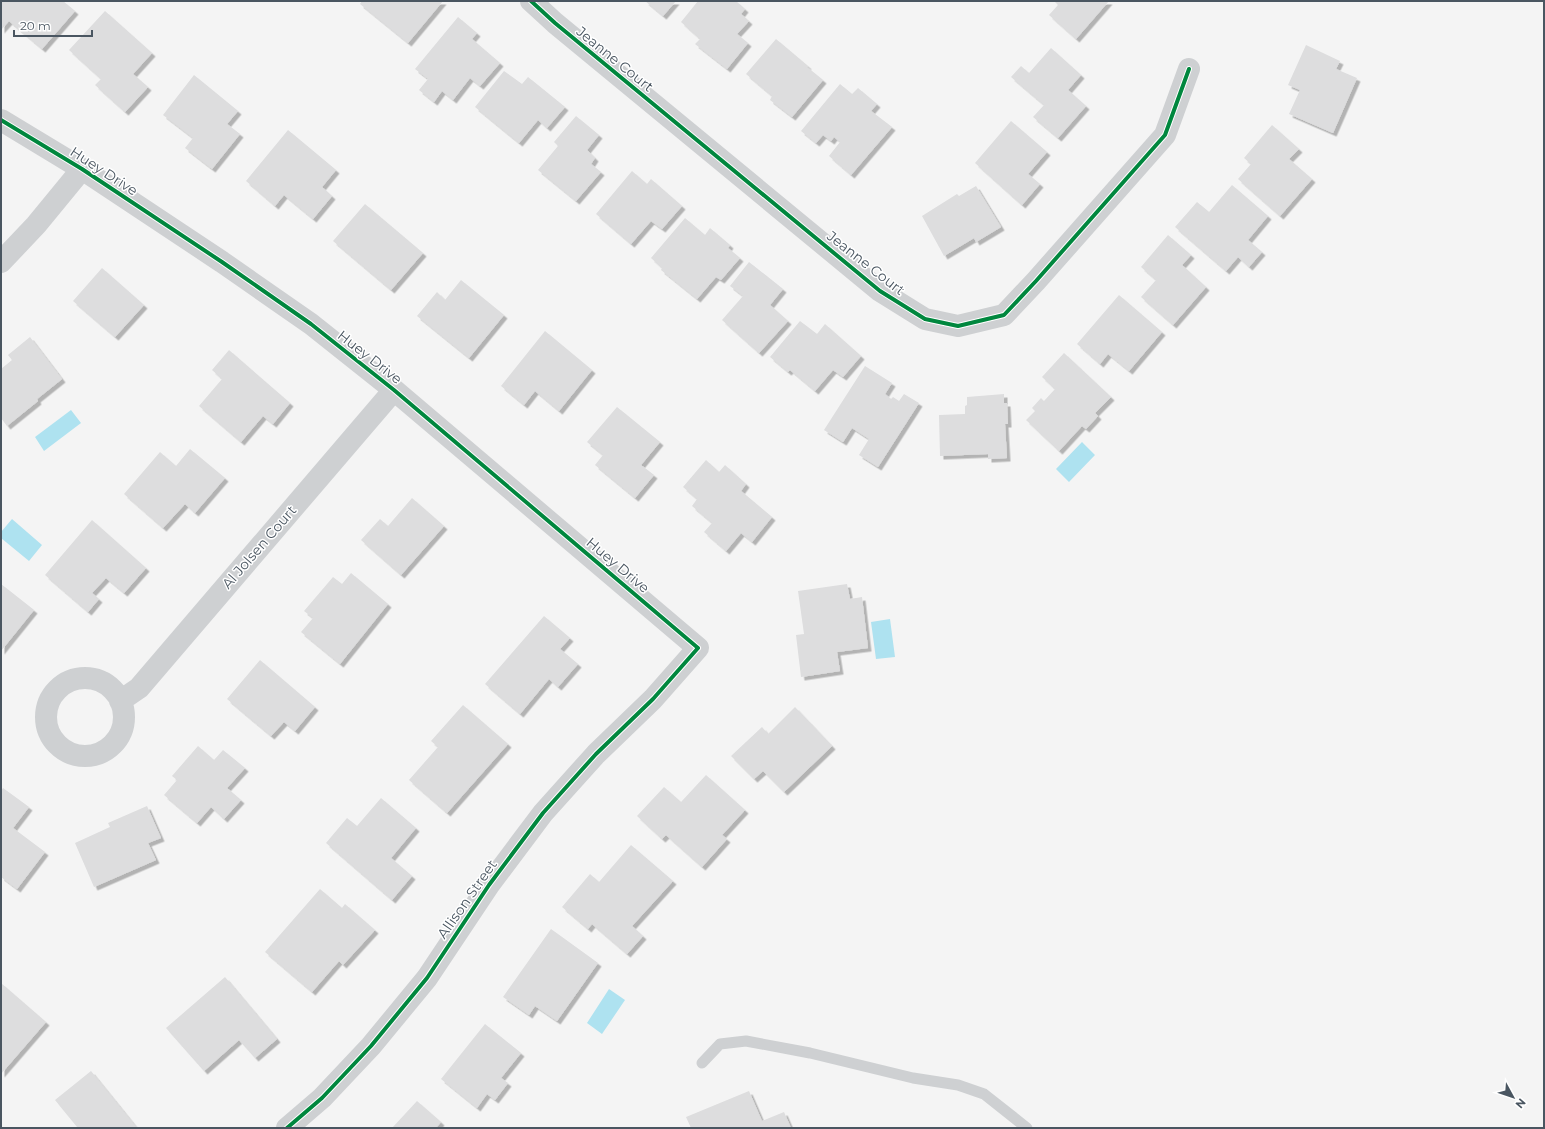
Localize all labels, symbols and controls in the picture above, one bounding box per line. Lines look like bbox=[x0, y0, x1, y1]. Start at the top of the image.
scale bar bbox=[14, 12, 92, 38]
text: 20 m bbox=[20, 18, 51, 33]
street label: Jeanne Court bbox=[572, 22, 657, 96]
street label: Huey Drive bbox=[67, 142, 141, 200]
street label: Jeanne Court bbox=[823, 226, 909, 299]
street label: Huey Drive bbox=[334, 326, 406, 388]
street label: Al Jolsen Court bbox=[218, 501, 300, 592]
street label: Huey Drive bbox=[583, 533, 653, 597]
street label: Allison Street bbox=[433, 856, 501, 942]
north arrow bbox=[1493, 1077, 1533, 1117]
text: N bbox=[1512, 1096, 1529, 1111]

